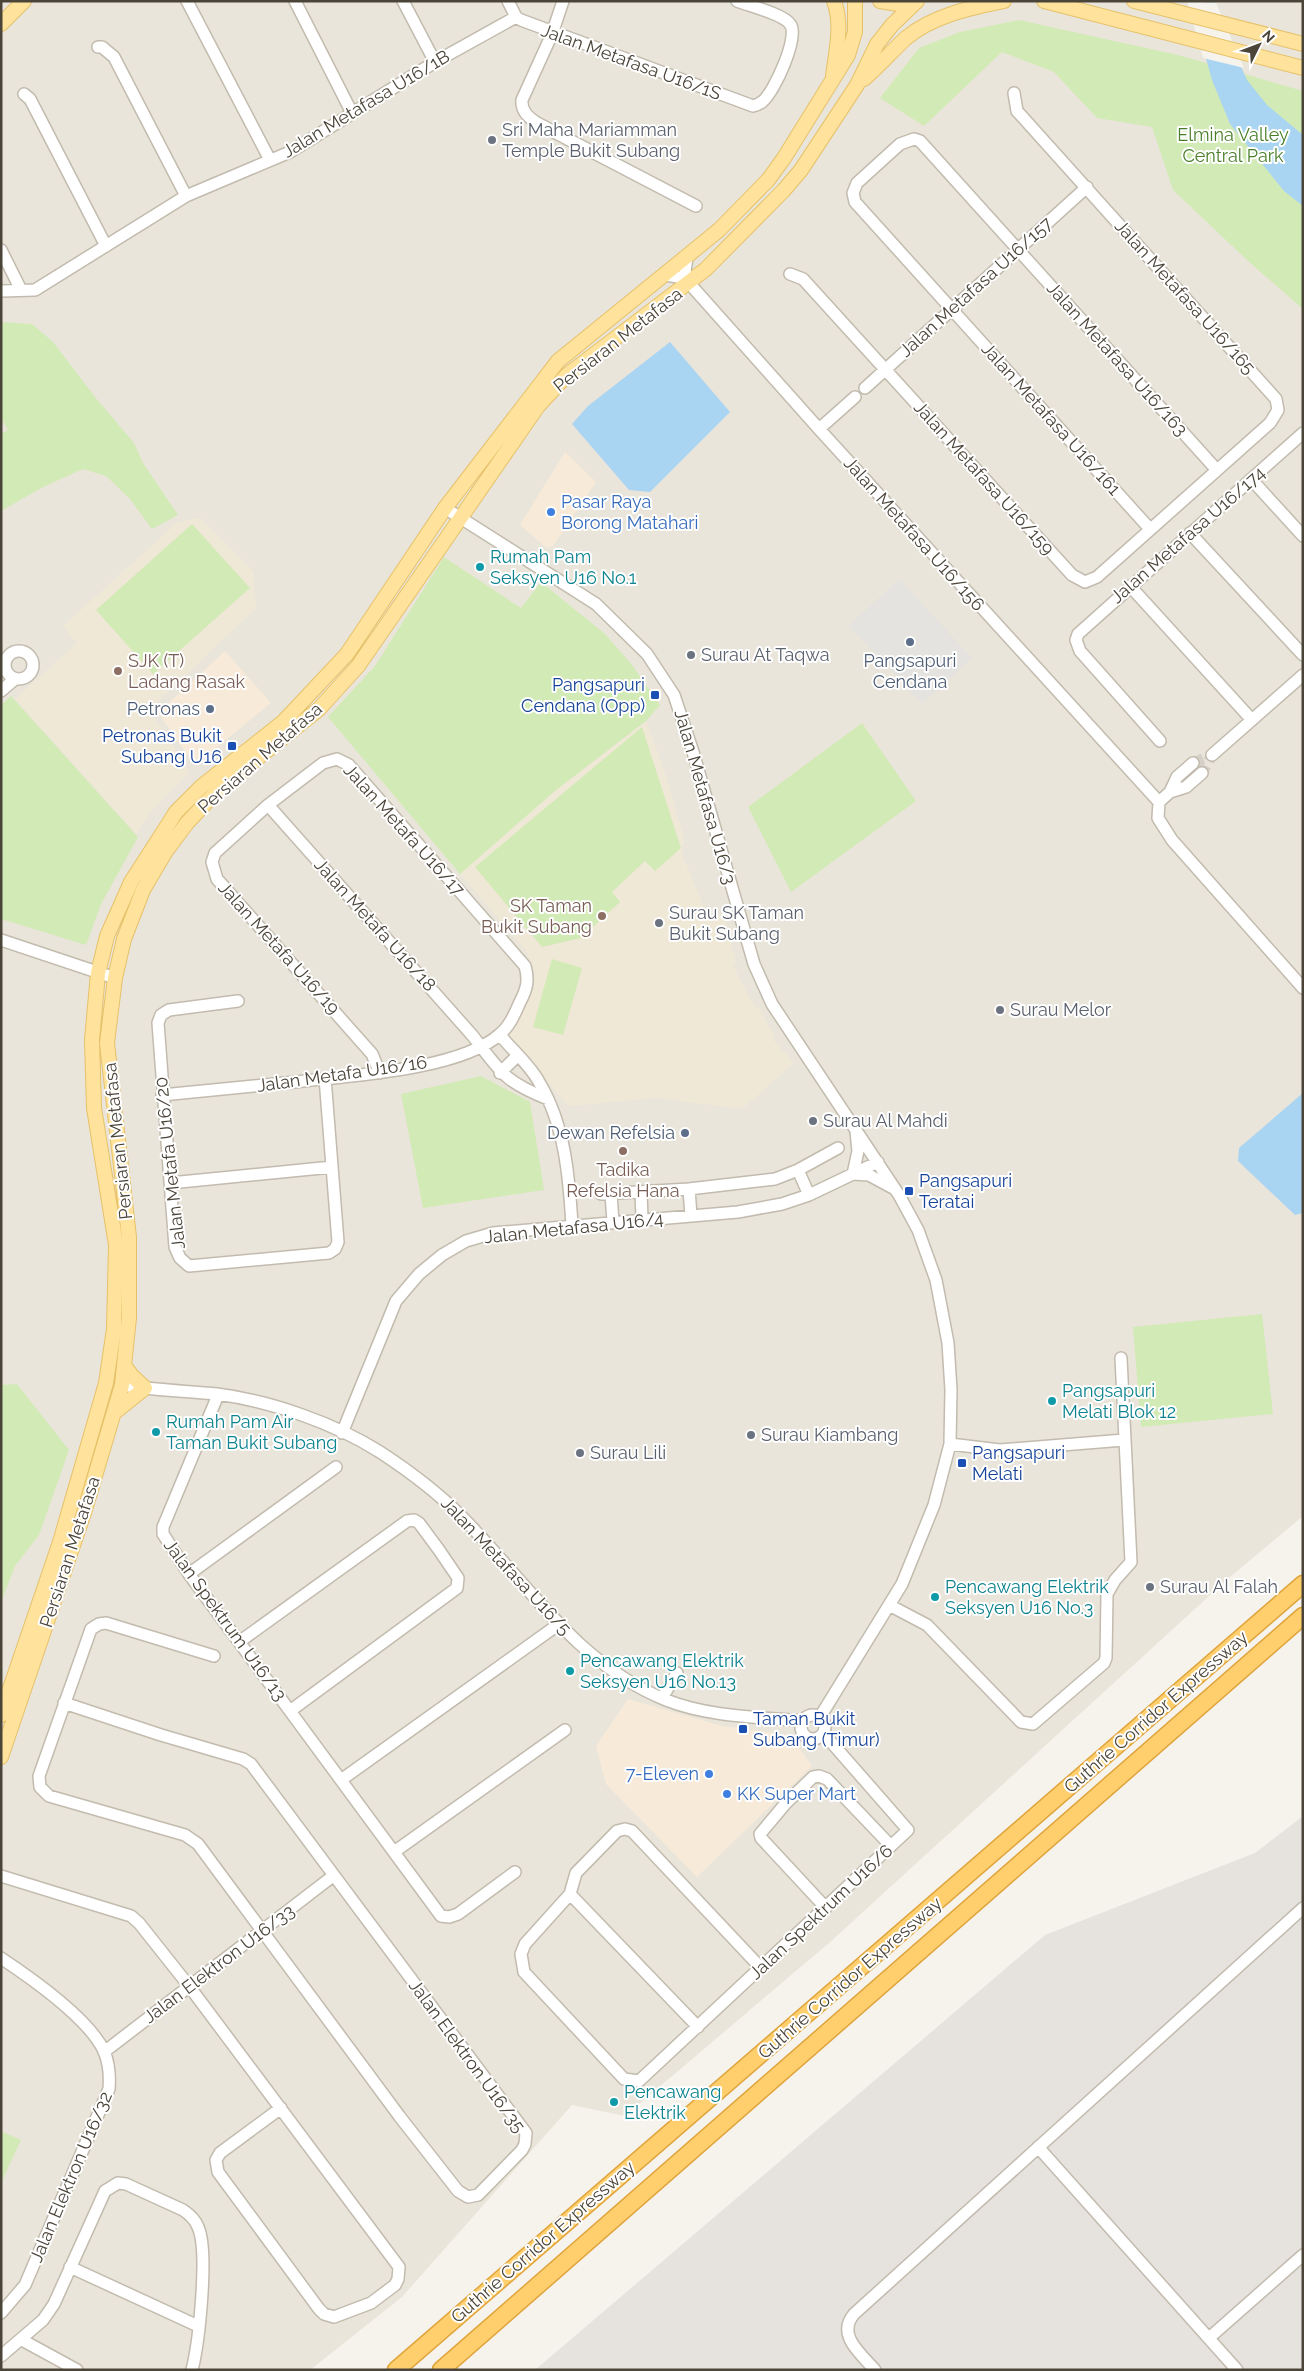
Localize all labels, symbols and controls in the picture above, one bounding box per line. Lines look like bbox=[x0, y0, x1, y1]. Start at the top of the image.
street label: Jalan Metafasa U16/1S bbox=[538, 19, 724, 104]
north arrow bbox=[1234, 20, 1284, 70]
text: N bbox=[1259, 27, 1278, 46]
street label: Jalan Metafasa U16/1B bbox=[278, 45, 453, 162]
place label: Sri Maha Mariamman Temple Bukit Subang bbox=[502, 119, 680, 161]
park label: Elmina Valley Central Park bbox=[1177, 124, 1289, 166]
marker: Sri Maha Mariamman Temple Bukit Subang bbox=[486, 134, 498, 146]
street label: Jalan Metafasa U16/157 bbox=[895, 212, 1057, 361]
street label: Jalan Metafasa U16/165 bbox=[1111, 215, 1260, 378]
street label: Jalan Metafasa U16/163 bbox=[1043, 277, 1192, 440]
street label: Persiaran Metafasa bbox=[549, 283, 686, 396]
street label: Jalan Metafasa U16/161 bbox=[977, 338, 1126, 499]
street label: Jalan Metafasa U16/159 bbox=[910, 397, 1059, 559]
street label: Jalan Metafasa U16/156 bbox=[840, 452, 989, 615]
street label: Jalan Metafasa U16/174 bbox=[1106, 462, 1269, 607]
place label: Pasar Raya Borong Matahari bbox=[561, 491, 698, 533]
marker: Pasar Raya Borong Matahari bbox=[545, 506, 557, 518]
place label: Rumah Pam Seksyen U16 No.1 bbox=[490, 546, 637, 588]
marker: Rumah Pam Seksyen U16 No.1 bbox=[474, 561, 486, 573]
marker: Pangsapuri Cendana bbox=[904, 636, 916, 648]
place label: Surau At Taqwa bbox=[701, 644, 830, 665]
marker: Surau At Taqwa bbox=[685, 649, 697, 661]
place label: SJK (T) Ladang Rasak bbox=[128, 650, 245, 692]
place label: Pangsapuri Cendana bbox=[863, 650, 957, 692]
marker: SJK (T) Ladang Rasak bbox=[112, 665, 124, 677]
place label: Pangsapuri Cendana (Opp) bbox=[521, 674, 645, 716]
marker: Pangsapuri Cendana (Opp) bbox=[649, 689, 661, 701]
place label: Petronas bbox=[127, 698, 200, 719]
street label: Persiaran Metafasa bbox=[193, 698, 326, 817]
marker: Petronas bbox=[204, 703, 216, 715]
street label: Jalan Metafasa U16/3 bbox=[670, 707, 741, 887]
place label: Petronas Bukit Subang U16 bbox=[102, 725, 222, 767]
marker: Petronas Bukit Subang U16 bbox=[226, 740, 238, 752]
street label: Jalan Metafa U16/17 bbox=[340, 759, 469, 900]
street label: Jalan Metafa U16/18 bbox=[310, 854, 440, 995]
street label: Jalan Metafa U16/19 bbox=[214, 877, 344, 1018]
place label: SK Taman Bukit Subang bbox=[481, 895, 592, 937]
place label: Surau SK Taman Bukit Subang bbox=[669, 902, 804, 944]
marker: SK Taman Bukit Subang bbox=[596, 910, 608, 922]
marker: Surau SK Taman Bukit Subang bbox=[653, 917, 665, 929]
place label: Surau Melor bbox=[1010, 999, 1112, 1020]
marker: Surau Melor bbox=[994, 1004, 1006, 1016]
street label: Jalan Metafa U16/16 bbox=[256, 1051, 428, 1096]
street label: Persiaran Metafasa bbox=[99, 1062, 136, 1221]
street label: Jalan Metafa U16/20 bbox=[150, 1076, 189, 1250]
place label: Surau Al Mahdi bbox=[823, 1110, 948, 1131]
marker: Surau Al Mahdi bbox=[807, 1115, 819, 1127]
place label: Dewan Refelsia bbox=[547, 1122, 675, 1143]
marker: Dewan Refelsia bbox=[679, 1127, 691, 1139]
marker: Tadika Refelsia Hana bbox=[617, 1145, 629, 1157]
place label: Tadika Refelsia Hana bbox=[566, 1159, 680, 1201]
place label: Pangsapuri Teratai bbox=[919, 1170, 1012, 1212]
marker: Pangsapuri Teratai bbox=[903, 1185, 915, 1197]
street label: Jalan Metafasa U16/4 bbox=[483, 1208, 665, 1247]
place label: Pangsapuri Melati Blok 12 bbox=[1062, 1380, 1176, 1422]
marker: Pangsapuri Melati Blok 12 bbox=[1046, 1395, 1058, 1407]
place label: Rumah Pam Air Taman Bukit Subang bbox=[166, 1411, 337, 1453]
place label: Surau Kiambang bbox=[761, 1424, 898, 1445]
marker: Rumah Pam Air Taman Bukit Subang bbox=[150, 1426, 162, 1438]
marker: Surau Kiambang bbox=[745, 1429, 757, 1441]
place label: Surau Lili bbox=[590, 1442, 666, 1463]
place label: Pangsapuri Melati bbox=[972, 1442, 1065, 1484]
marker: Surau Lili bbox=[574, 1447, 586, 1459]
marker: Pangsapuri Melati bbox=[956, 1457, 968, 1469]
street label: Persiaran Metafasa bbox=[35, 1474, 104, 1630]
street label: Jalan Metafasa U16/5 bbox=[437, 1492, 576, 1639]
street label: Jalan Spektrum U16/13 bbox=[160, 1535, 291, 1705]
place label: Pencawang Elektrik Seksyen U16 No.3 bbox=[945, 1576, 1109, 1618]
place label: Surau Al Falah bbox=[1160, 1576, 1278, 1597]
marker: Surau Al Falah bbox=[1144, 1581, 1156, 1593]
marker: Pencawang Elektrik Seksyen U16 No.3 bbox=[929, 1591, 941, 1603]
street label: Guthrie Corridor Expressway bbox=[1060, 1626, 1252, 1797]
place label: Pencawang Elektrik Seksyen U16 No.13 bbox=[580, 1650, 744, 1692]
marker: Pencawang Elektrik Seksyen U16 No.13 bbox=[564, 1665, 576, 1677]
place label: Taman Bukit Subang (Timur) bbox=[753, 1708, 880, 1750]
marker: Taman Bukit Subang (Timur) bbox=[737, 1723, 749, 1735]
place label: 7-Eleven bbox=[626, 1763, 699, 1784]
marker: 7-Eleven bbox=[703, 1768, 715, 1780]
place label: KK Super Mart bbox=[737, 1783, 856, 1804]
marker: KK Super Mart bbox=[721, 1788, 733, 1800]
street label: Jalan Spektrum U16/6 bbox=[745, 1840, 897, 1983]
street label: Guthrie Corridor Expressway bbox=[754, 1892, 946, 2063]
street label: Jalan Elektron U16/33 bbox=[139, 1900, 298, 2027]
street label: Jalan Elektron U16/35 bbox=[405, 1975, 530, 2136]
place label: Pencawang Elektrik bbox=[624, 2081, 721, 2123]
street label: Jalan Elektron U16/32 bbox=[25, 2088, 116, 2265]
marker: Pencawang Elektrik bbox=[608, 2096, 620, 2108]
street label: Guthrie Corridor Expressway bbox=[447, 2156, 639, 2327]

